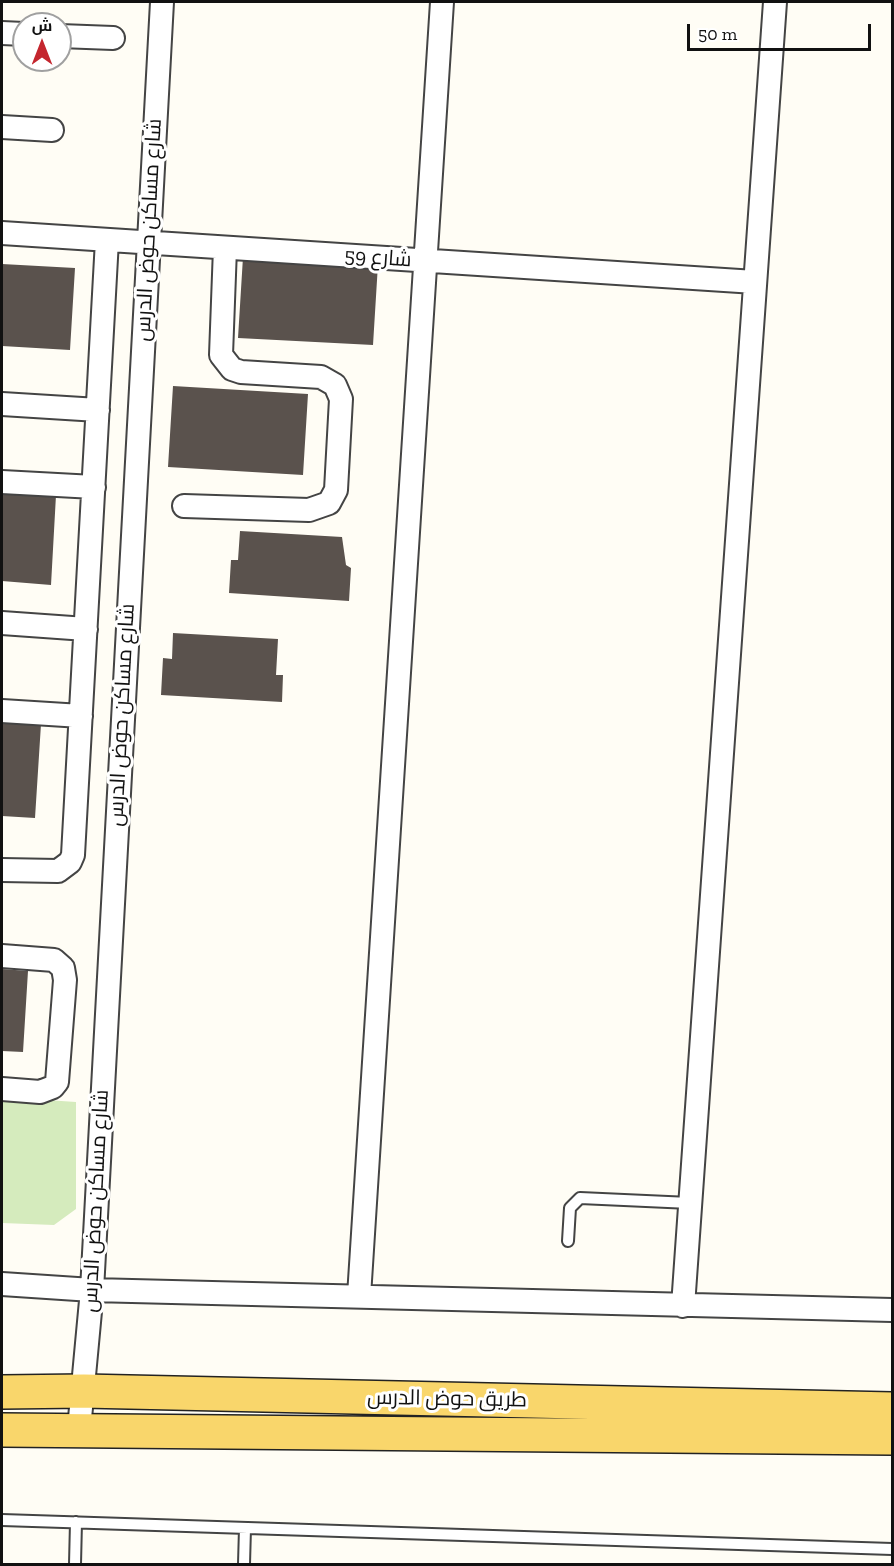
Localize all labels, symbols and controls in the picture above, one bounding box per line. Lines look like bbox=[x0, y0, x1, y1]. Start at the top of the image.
north arrow bbox=[12, 12, 72, 72]
scale bar bbox=[690, 12, 874, 50]
text: ش bbox=[32, 16, 52, 35]
text: 50 m bbox=[698, 23, 737, 45]
street label: شارع مساكن حوض الدرس bbox=[131, 118, 167, 342]
street label: شارع 59 bbox=[344, 243, 412, 273]
street label: شارع مساكن حوض الدرس bbox=[104, 603, 140, 827]
street label: شارع مساكن حوض الدرس bbox=[78, 1089, 114, 1313]
street label: طريق حوض الدرس bbox=[367, 1385, 527, 1413]

